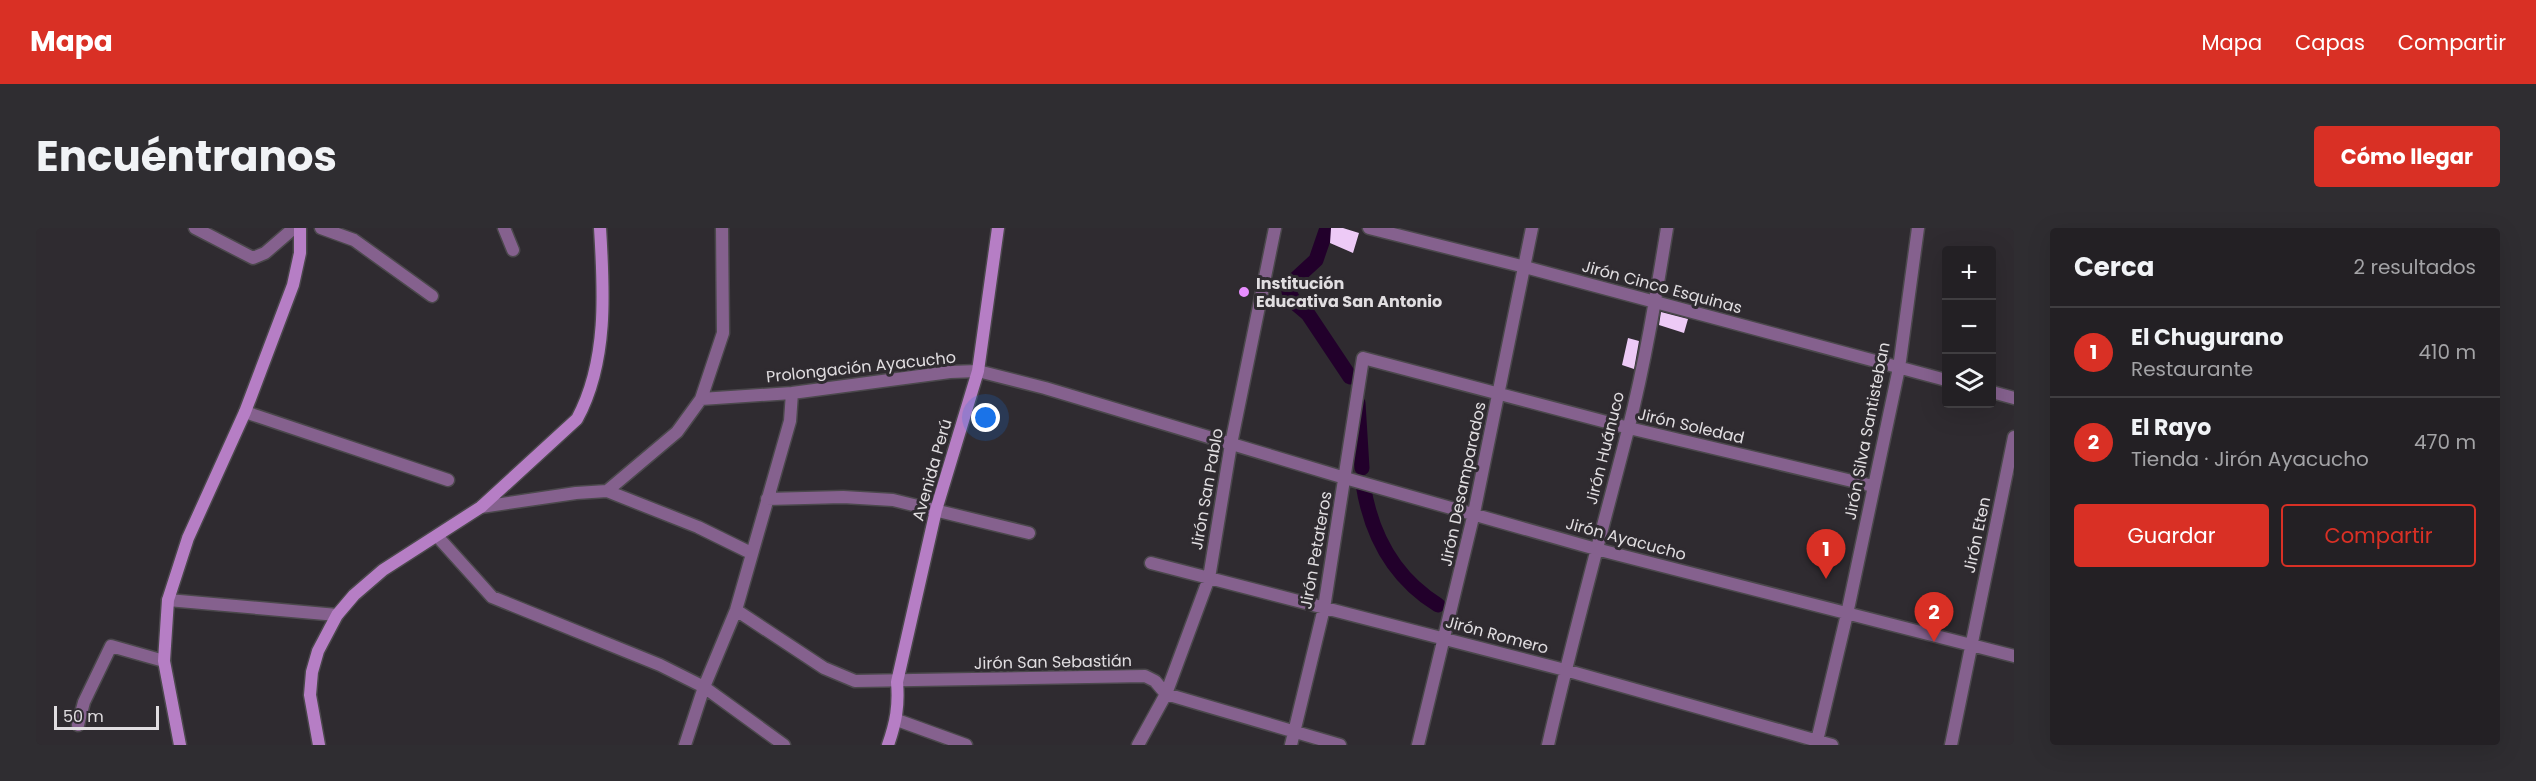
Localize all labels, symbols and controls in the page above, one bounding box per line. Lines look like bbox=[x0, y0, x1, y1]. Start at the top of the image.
text: Mapa bbox=[30, 22, 113, 61]
text: Mapa bbox=[2201, 28, 2262, 57]
text: Capas bbox=[2295, 28, 2365, 57]
text: Compartir bbox=[2398, 28, 2506, 57]
button: Cómo llegar bbox=[2314, 126, 2500, 187]
text: Encuéntranos bbox=[36, 127, 337, 186]
map controls bbox=[1942, 246, 1996, 408]
button: + bbox=[1942, 246, 1996, 300]
text: Cerca bbox=[2074, 249, 2154, 285]
text: 2 resultados bbox=[2354, 253, 2476, 281]
street label: Jirón Cinco Esquinas bbox=[1579, 255, 1745, 319]
place label: Institución Educativa San Antonio bbox=[1256, 272, 1442, 313]
marker: Institución Educativa San Antonio bbox=[1237, 285, 1251, 299]
button: − bbox=[1942, 300, 1996, 354]
text: El Chugurano bbox=[2131, 322, 2283, 353]
text: 1 bbox=[2090, 338, 2097, 366]
text: 410 m bbox=[2419, 338, 2476, 366]
street label: Jirón Silva Santisteban bbox=[1838, 340, 1896, 522]
street label: Prolongación Ayacucho bbox=[765, 346, 957, 388]
button: layers bbox=[1942, 354, 1996, 408]
text: Restaurante bbox=[2131, 355, 2253, 383]
street label: Jirón Huánuco bbox=[1580, 389, 1630, 507]
street label: Jirón Desamparados bbox=[1434, 400, 1492, 568]
your location bbox=[971, 403, 1000, 432]
street label: Jirón Soledad bbox=[1635, 403, 1747, 449]
text: El Rayo bbox=[2131, 412, 2211, 443]
street label: Avenida Perú bbox=[906, 416, 958, 524]
street label: Jirón San Pablo bbox=[1185, 426, 1229, 552]
text: 2 bbox=[2088, 428, 2099, 456]
text: 470 m bbox=[2414, 428, 2476, 456]
text: Tienda · Jirón Ayacucho bbox=[2131, 445, 2369, 473]
street label: Jirón Petateros bbox=[1294, 489, 1338, 611]
street label: Jirón Eten bbox=[1958, 495, 1996, 575]
button: Guardar bbox=[2074, 504, 2269, 567]
button: Compartir bbox=[2281, 504, 2476, 567]
street label: Jirón Ayacucho bbox=[1563, 512, 1689, 566]
pin: 1 bbox=[1806, 530, 1846, 579]
pin: 2 bbox=[1914, 592, 1954, 642]
street label: Jirón Romero bbox=[1443, 610, 1551, 660]
street label: Jirón San Sebastián bbox=[974, 649, 1132, 675]
scale bar bbox=[54, 703, 159, 730]
text: 50 m bbox=[63, 705, 104, 728]

